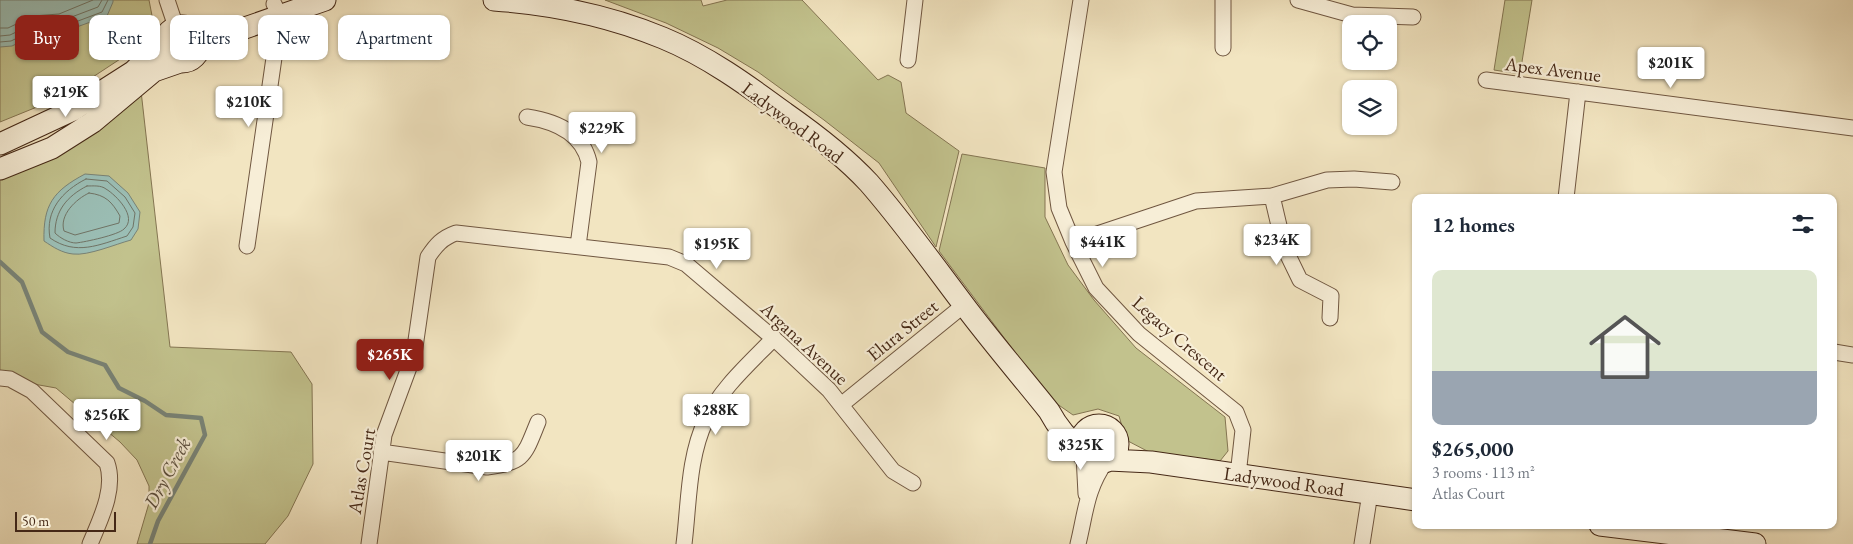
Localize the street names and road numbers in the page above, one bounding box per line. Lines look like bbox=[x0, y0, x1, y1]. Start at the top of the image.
street label: Apex Avenue bbox=[1502, 51, 1602, 88]
street label: Ladywood Road bbox=[737, 76, 849, 169]
street label: Legacy Crescent bbox=[1127, 290, 1232, 387]
street label: Elura Street bbox=[862, 294, 943, 367]
street label: Argana Avenue bbox=[755, 296, 854, 390]
street label: Atlas Court bbox=[342, 426, 381, 517]
street label: Ladywood Road bbox=[1222, 461, 1346, 502]

